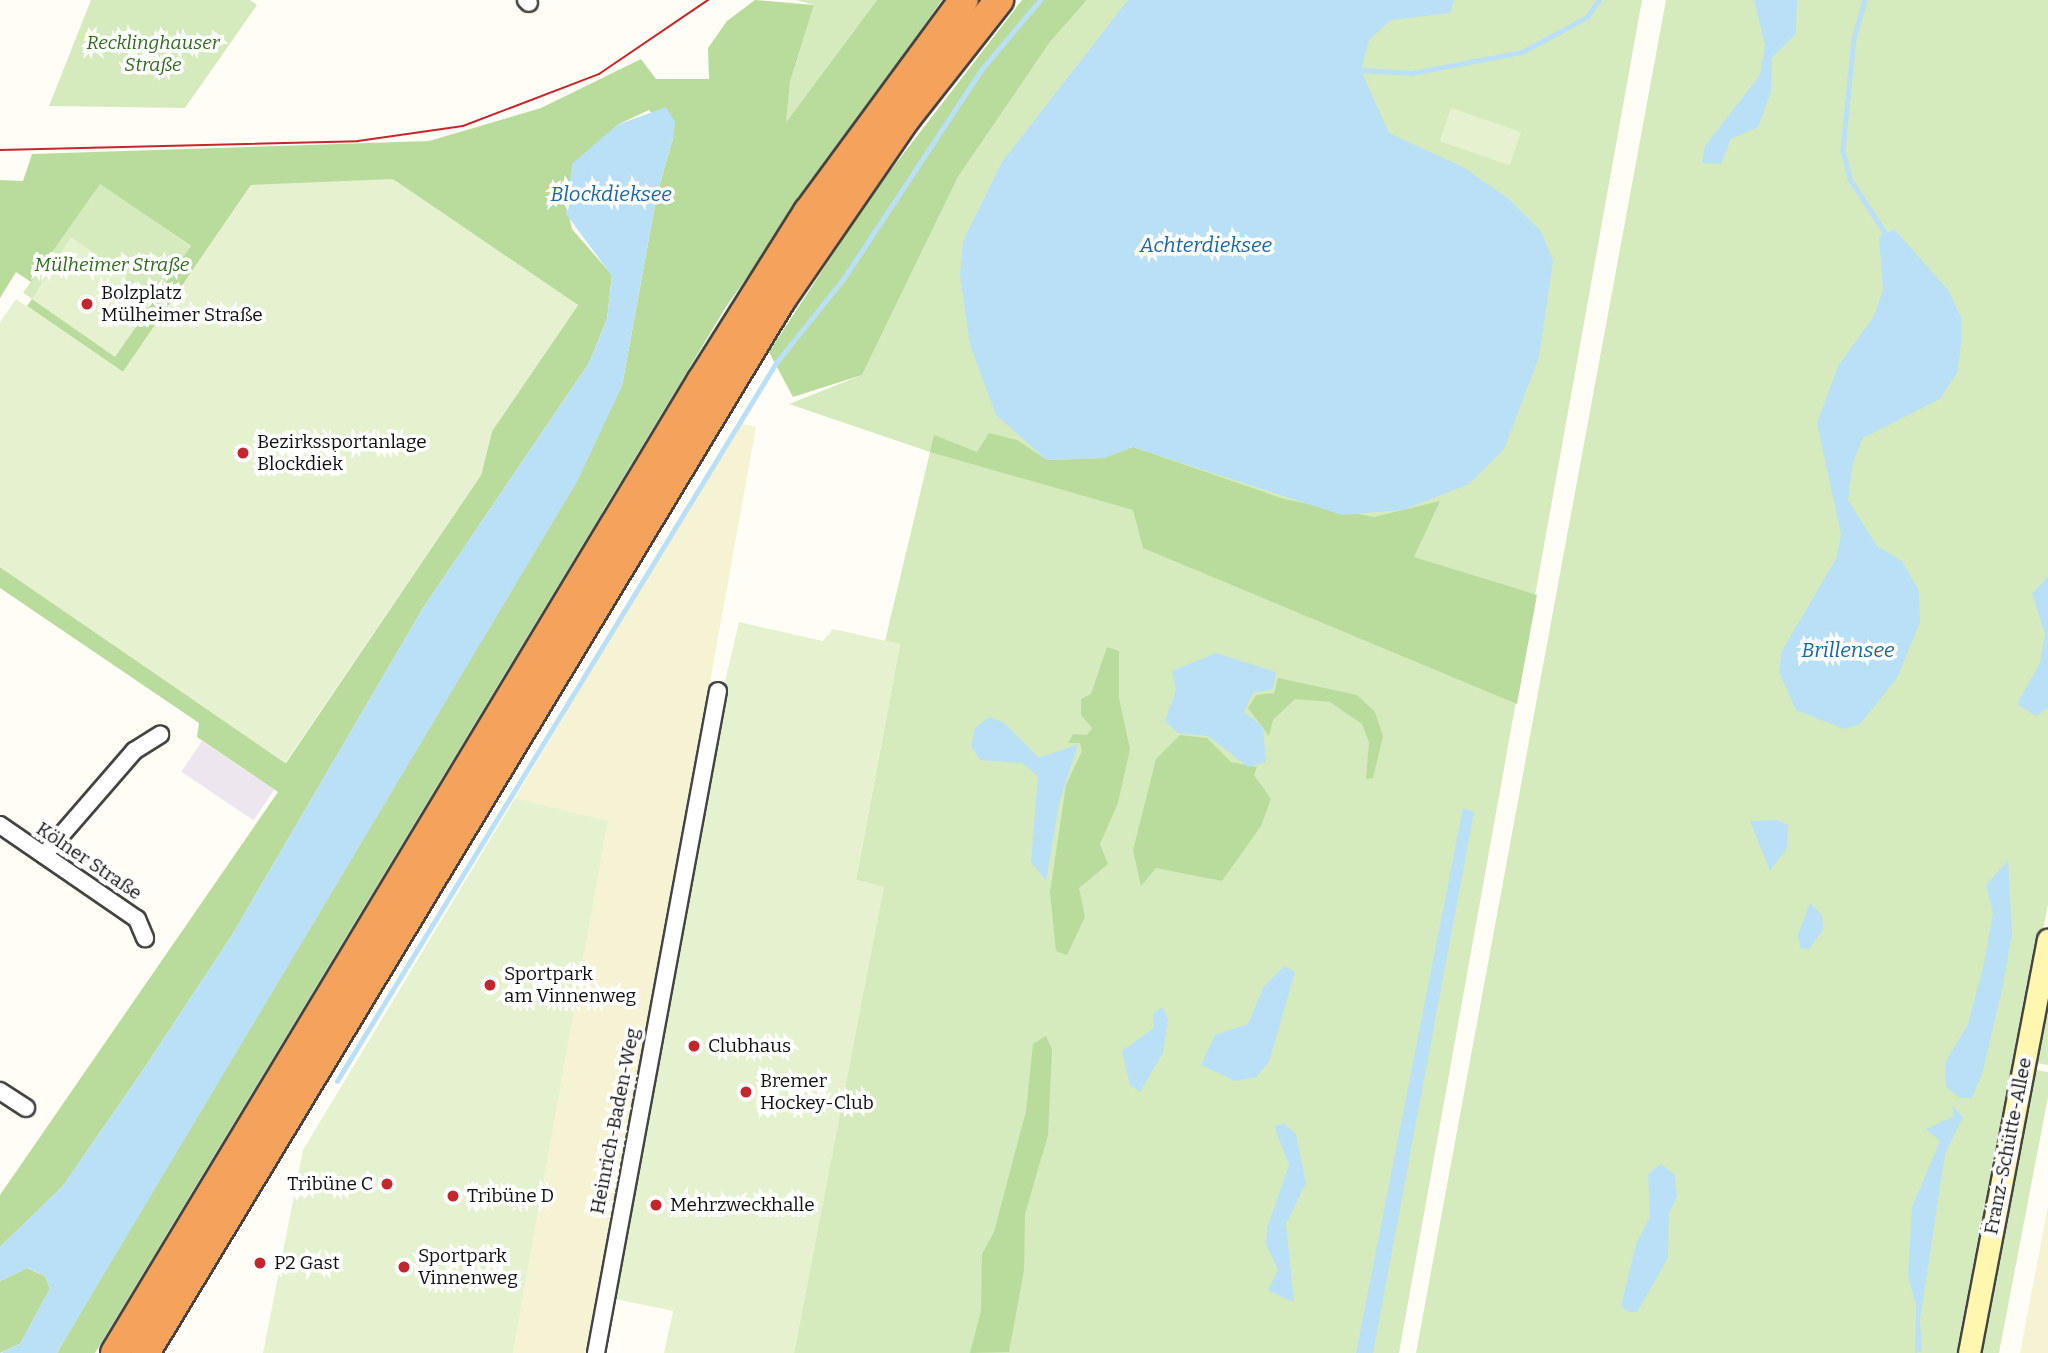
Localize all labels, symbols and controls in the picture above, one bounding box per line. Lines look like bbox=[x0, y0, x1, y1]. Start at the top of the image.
park label: Recklinghauser Straße bbox=[86, 32, 220, 76]
water label: Blockdieksee bbox=[550, 181, 672, 207]
water label: Achterdieksee bbox=[1140, 232, 1272, 258]
park label: Mülheimer Straße bbox=[35, 254, 189, 276]
place label: Bolzplatz Mülheimer Straße bbox=[101, 282, 263, 326]
marker: Bolzplatz Mülheimer Straße bbox=[79, 296, 95, 312]
place label: Bezirkssportanlage Blockdiek bbox=[257, 431, 427, 475]
marker: Bezirkssportanlage Blockdiek bbox=[235, 445, 251, 461]
water label: Brillensee bbox=[1801, 637, 1895, 663]
street label: Kölner Straße bbox=[32, 817, 146, 905]
place label: Sportpark am Vinnenweg bbox=[504, 963, 636, 1007]
marker: Sportpark am Vinnenweg bbox=[482, 977, 498, 993]
street label: Heinrich-Baden-Weg bbox=[586, 1026, 644, 1216]
place label: Clubhaus bbox=[708, 1035, 791, 1057]
marker: Clubhaus bbox=[686, 1038, 702, 1054]
street label: Franz-Schütte-Allee bbox=[1980, 1056, 2036, 1236]
place label: Bremer Hockey-Club bbox=[760, 1070, 874, 1114]
marker: Bremer Hockey-Club bbox=[738, 1084, 754, 1100]
place label: Tribüne C bbox=[287, 1173, 373, 1195]
marker: Tribüne C bbox=[379, 1176, 395, 1192]
place label: Tribüne D bbox=[467, 1185, 554, 1207]
marker: Tribüne D bbox=[445, 1188, 461, 1204]
place label: Mehrzweckhalle bbox=[670, 1194, 815, 1216]
marker: Mehrzweckhalle bbox=[648, 1197, 664, 1213]
place label: Sportpark Vinnenweg bbox=[418, 1245, 518, 1289]
place label: P2 Gast bbox=[274, 1252, 340, 1274]
marker: P2 Gast bbox=[252, 1255, 268, 1271]
marker: Sportpark Vinnenweg bbox=[396, 1259, 412, 1275]

